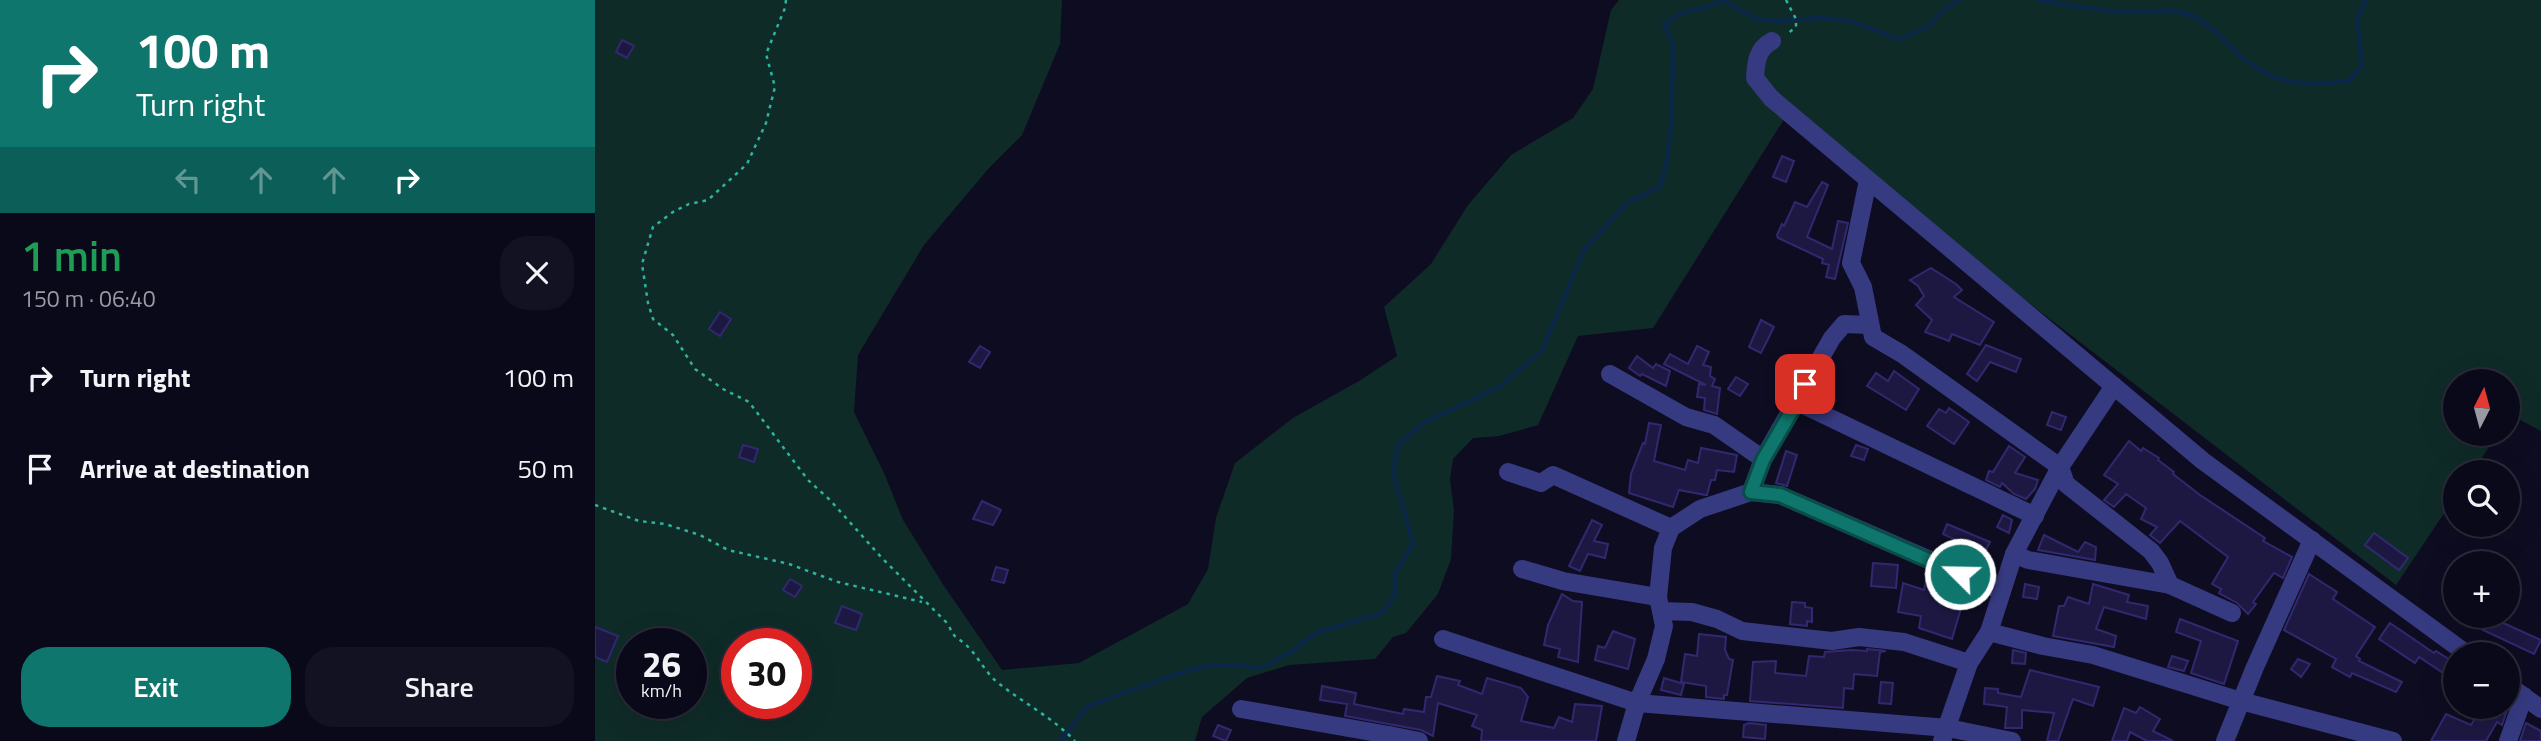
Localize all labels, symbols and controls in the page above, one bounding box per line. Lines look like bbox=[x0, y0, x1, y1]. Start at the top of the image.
text: 100 m bbox=[136, 12, 270, 87]
icon: right bbox=[21, 28, 112, 119]
text: Turn right bbox=[136, 80, 265, 128]
icon: left bbox=[169, 161, 207, 199]
icon: ahead bbox=[242, 161, 280, 199]
icon: ahead bbox=[315, 161, 353, 199]
icon: right bbox=[388, 161, 426, 199]
text: 1 min bbox=[21, 223, 122, 287]
button: close bbox=[500, 236, 574, 310]
text: 150 m · 06:40 bbox=[21, 281, 156, 316]
pin bbox=[1775, 354, 1835, 414]
text: Turn right bbox=[80, 358, 191, 397]
text: 100 m bbox=[503, 358, 574, 397]
icon: right bbox=[21, 359, 59, 397]
icon: arrive bbox=[1786, 365, 1824, 403]
north arrow bbox=[2443, 369, 2520, 446]
map controls bbox=[2443, 369, 2520, 719]
text: Arrive at destination bbox=[80, 449, 310, 488]
text: 50 m bbox=[517, 449, 574, 488]
icon: arrive bbox=[21, 450, 59, 488]
button: search bbox=[2443, 460, 2520, 537]
position arrow bbox=[1923, 537, 1997, 611]
button: + bbox=[2443, 551, 2520, 628]
speed limit sign: 30 bbox=[721, 628, 812, 719]
text: 26 bbox=[642, 637, 681, 691]
button: − bbox=[2443, 642, 2520, 719]
button: Exit bbox=[21, 647, 291, 727]
button: Share bbox=[305, 647, 574, 727]
text: km/h bbox=[641, 677, 682, 704]

